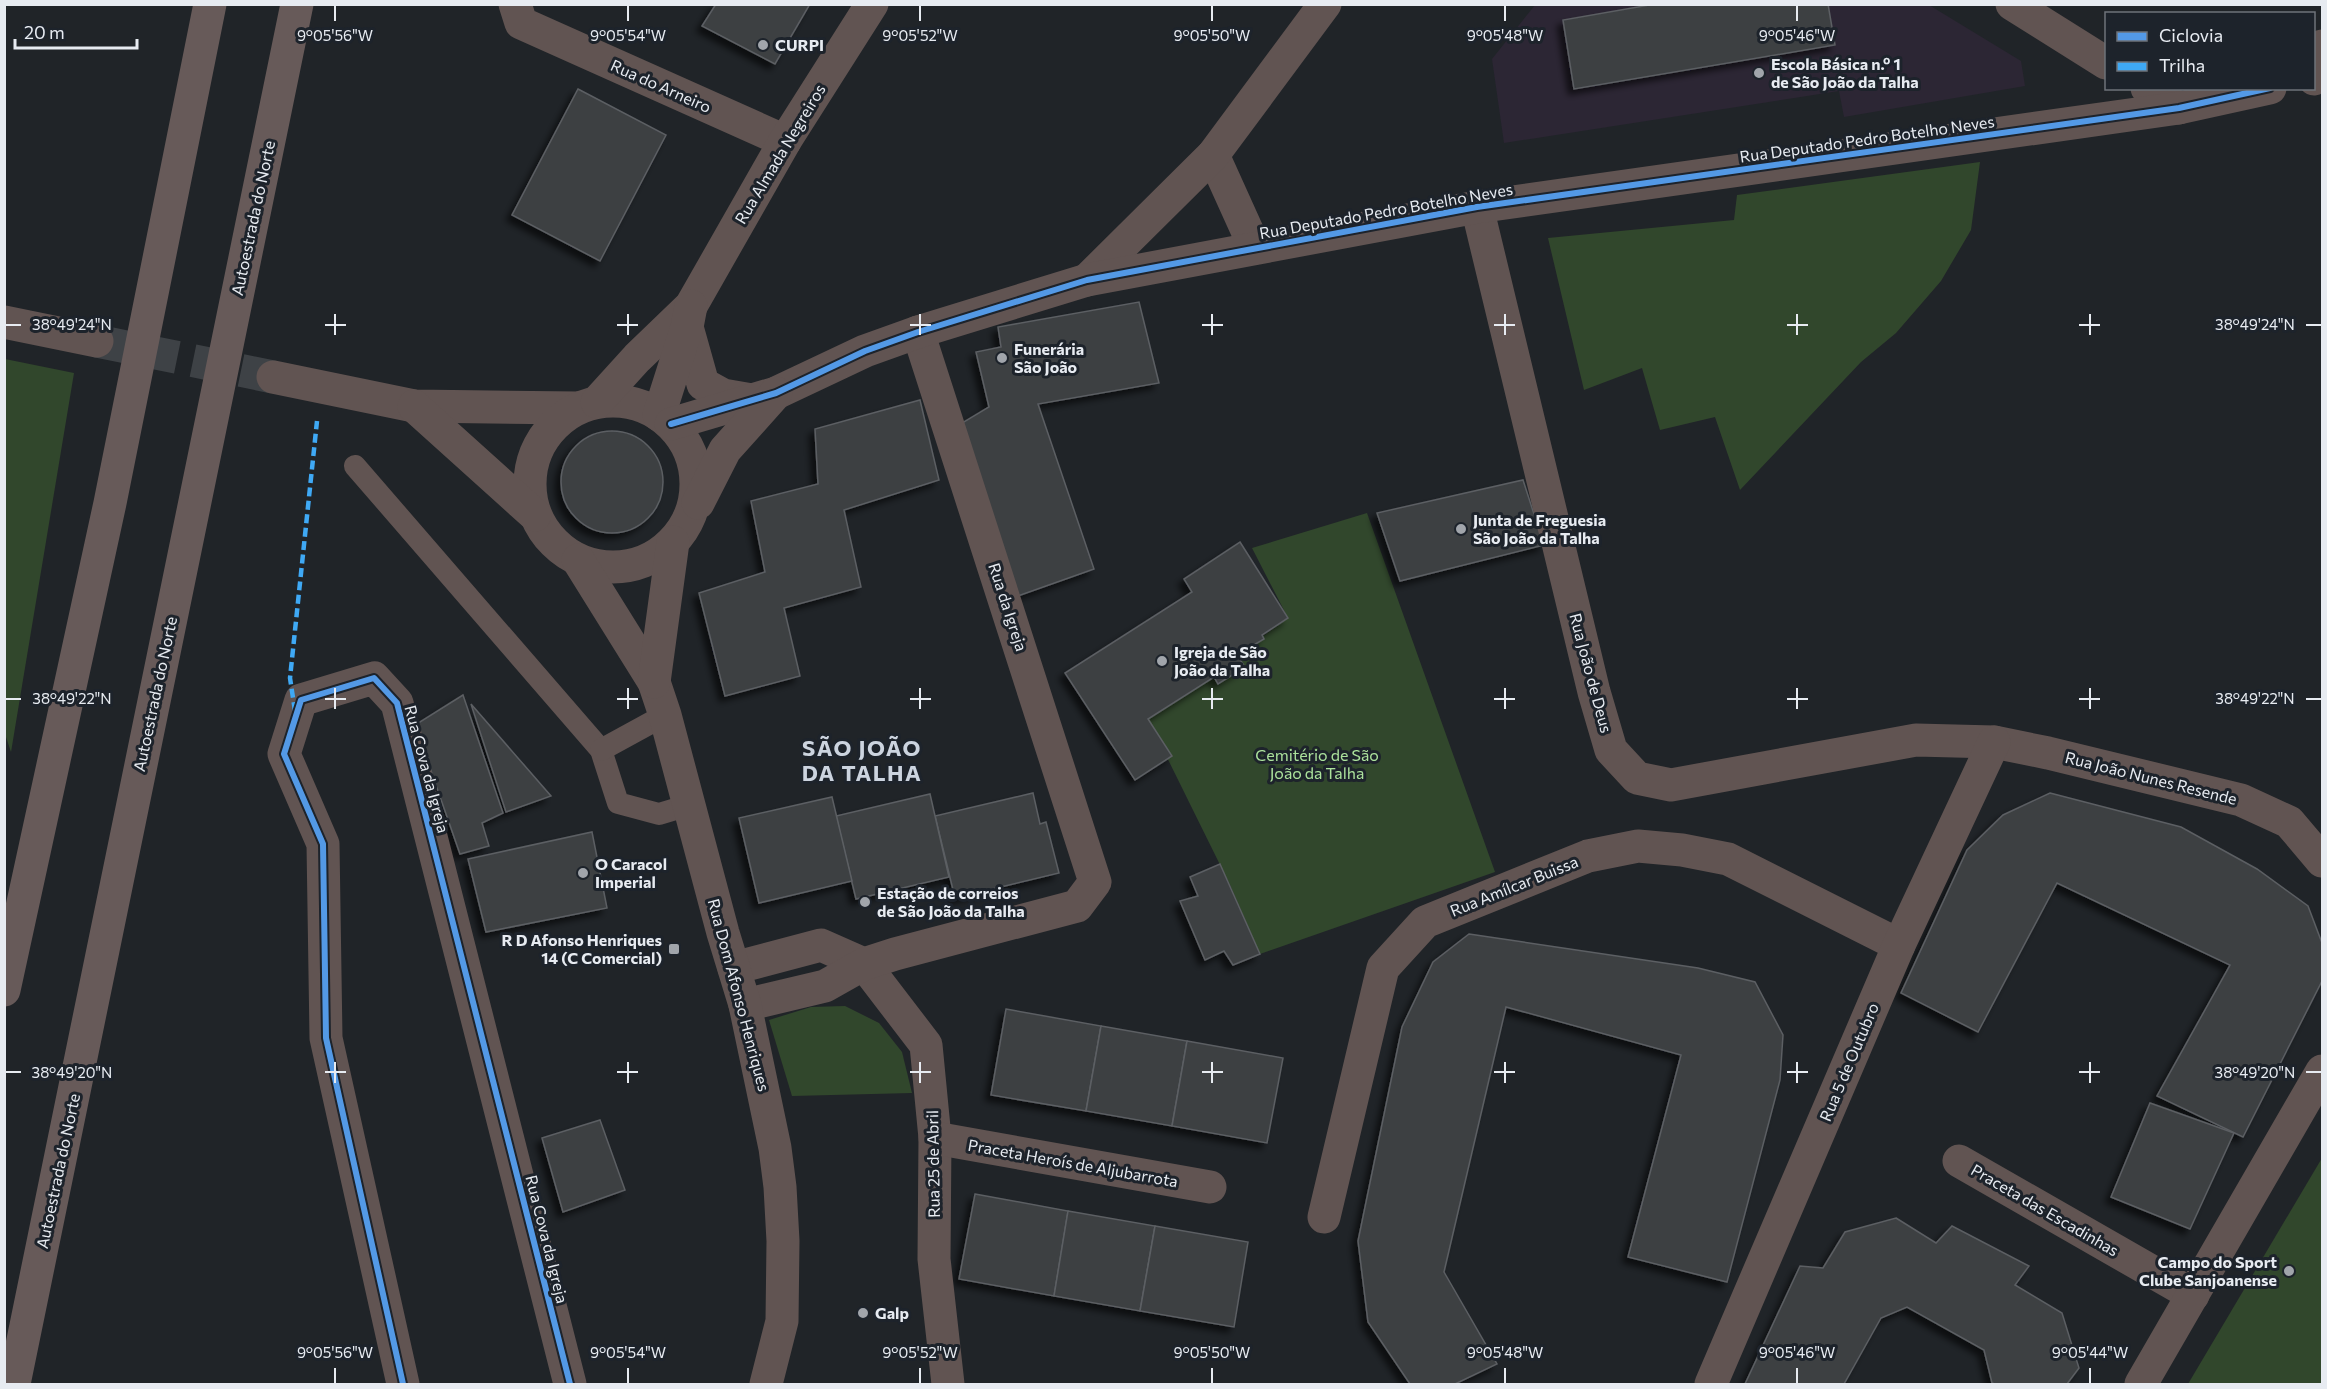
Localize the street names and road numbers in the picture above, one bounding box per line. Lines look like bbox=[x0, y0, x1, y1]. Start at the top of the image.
street label: Rua do Arneiro bbox=[608, 55, 714, 116]
street label: Rua Almada Negreiros bbox=[730, 80, 829, 227]
street label: Rua Deputado Pedro Botelho Neves bbox=[1738, 111, 1996, 166]
street label: Autoestrada do Norte bbox=[227, 139, 278, 297]
street label: Rua Deputado Pedro Botelho Neves bbox=[1258, 179, 1514, 242]
street label: Rua da Igreja bbox=[985, 560, 1032, 653]
street label: Rua João de Deus bbox=[1566, 611, 1617, 735]
street label: Autoestrada do Norte bbox=[129, 615, 180, 773]
street label: Rua Cova da Igreja bbox=[401, 703, 454, 835]
street label: Rua João Nunes Resende bbox=[2063, 747, 2239, 808]
street label: Rua Amílcar Buissa bbox=[1447, 851, 1581, 920]
street label: Rua Dom Afonso Henriques bbox=[705, 896, 774, 1093]
street label: Rua 5 de Outubro bbox=[1815, 1000, 1882, 1124]
street label: Autoestrada do Norte bbox=[32, 1092, 83, 1250]
street label: Rua 25 de Abril bbox=[922, 1110, 943, 1218]
street label: Praceta Heroís de Aljubarrota bbox=[967, 1135, 1180, 1190]
street label: Praceta das Escadinhas bbox=[1968, 1160, 2122, 1260]
street label: Rua Cova da Igreja bbox=[522, 1173, 573, 1305]

